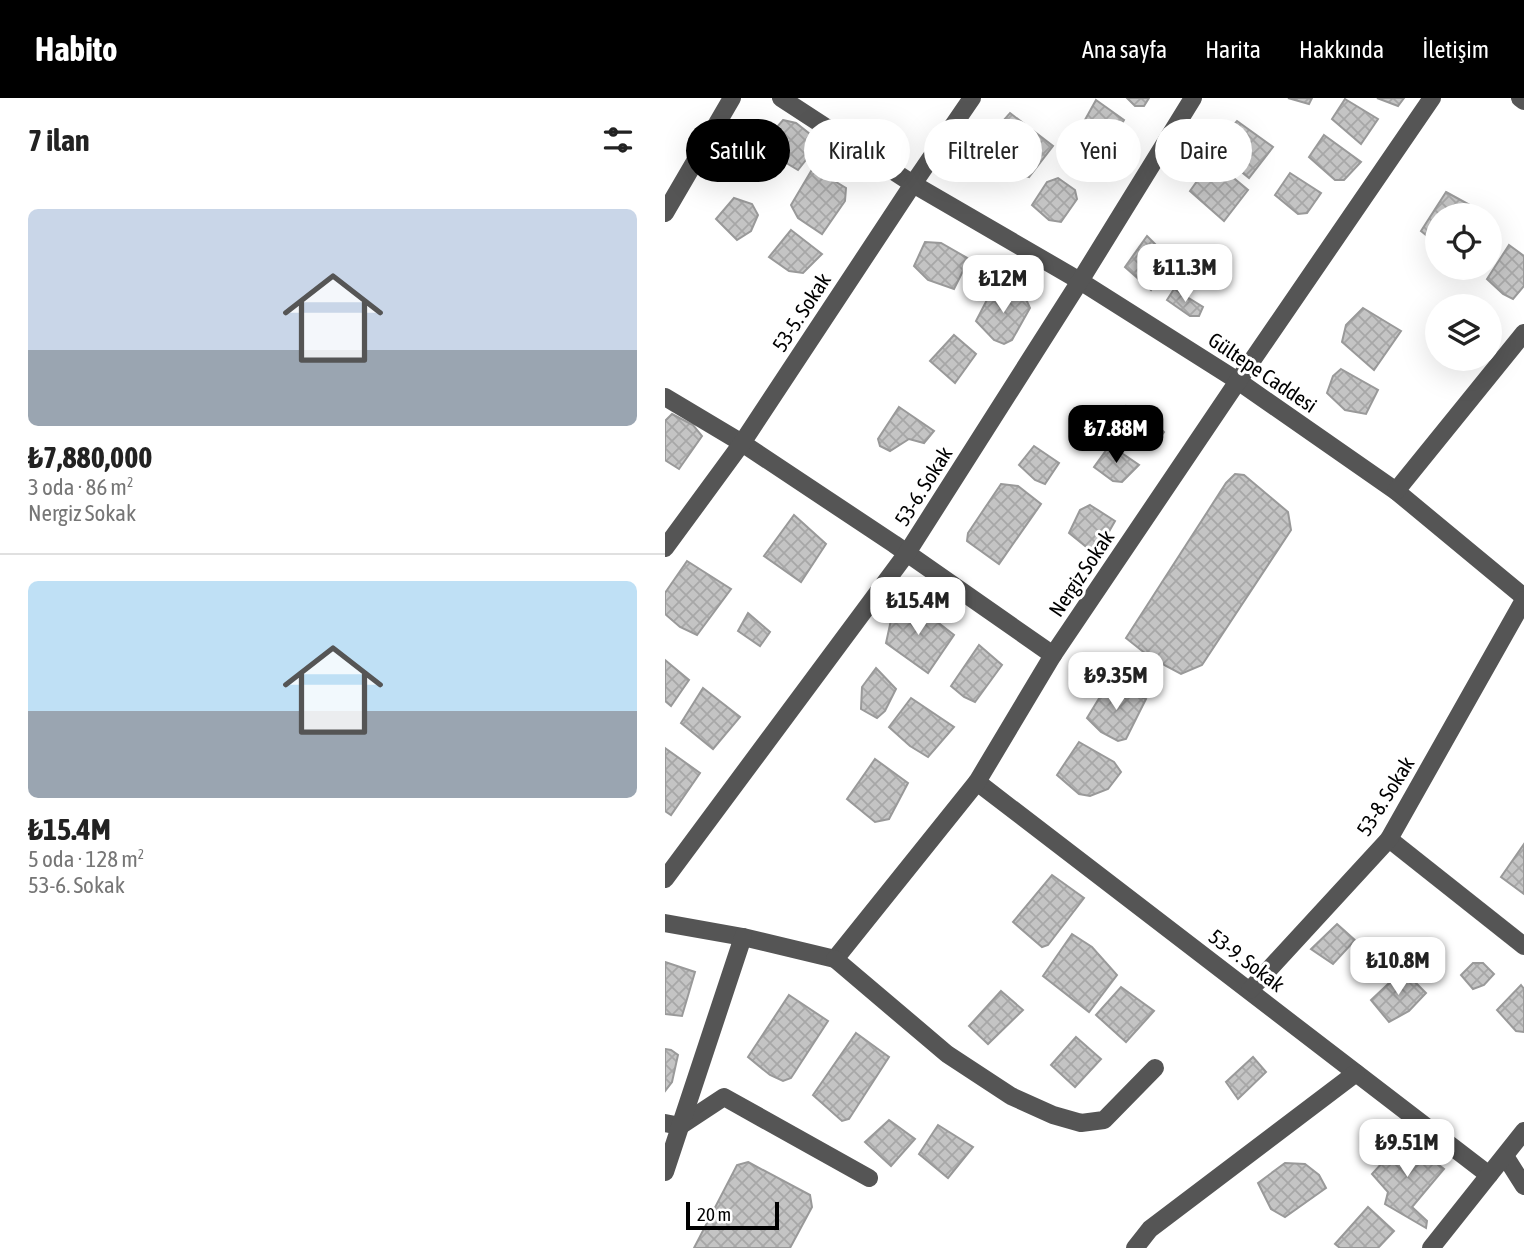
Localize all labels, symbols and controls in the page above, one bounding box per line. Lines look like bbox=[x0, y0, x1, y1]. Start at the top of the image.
text: Habito bbox=[35, 30, 117, 68]
text: Ana sayfa bbox=[1082, 36, 1167, 63]
text: Harita bbox=[1205, 36, 1261, 63]
text: Hakkında bbox=[1299, 36, 1384, 63]
text: İletişim bbox=[1422, 36, 1489, 63]
chip: Satılık bbox=[686, 119, 790, 182]
chip: Kiralık bbox=[804, 119, 910, 182]
chip: Filtreler bbox=[924, 119, 1042, 182]
chip: Yeni bbox=[1056, 119, 1141, 182]
chip: Daire bbox=[1155, 119, 1252, 182]
icon: filters bbox=[599, 121, 637, 159]
text: 7 ilan bbox=[28, 123, 90, 157]
map controls bbox=[1425, 203, 1502, 371]
button: locate bbox=[1425, 203, 1502, 280]
pin: ₺11.3M bbox=[1128, 244, 1242, 304]
text: ₺11.3M bbox=[1153, 254, 1217, 280]
icon: home bbox=[270, 255, 396, 381]
pin: ₺12M bbox=[962, 256, 1044, 315]
text: ₺12M bbox=[979, 265, 1027, 291]
street label: 53-5. Sokak bbox=[767, 268, 835, 356]
button: layers bbox=[1425, 294, 1502, 371]
street label: Gültepe Caddesi bbox=[1204, 327, 1322, 417]
pin: ₺7.88M bbox=[1059, 406, 1173, 465]
text: ₺7.88M bbox=[1084, 415, 1148, 441]
text: ₺7,880,000 bbox=[28, 440, 152, 474]
street label: 53-6. Sokak bbox=[889, 442, 957, 530]
text: 3 oda · 86 m² bbox=[28, 474, 133, 500]
text: Nergiz Sokak bbox=[28, 500, 136, 526]
street label: Nergiz Sokak bbox=[1043, 525, 1119, 621]
pin: ₺15.4M bbox=[861, 578, 975, 637]
text: ₺15.4M bbox=[886, 587, 950, 613]
icon: home bbox=[270, 627, 396, 753]
pin: ₺9.35M bbox=[1059, 652, 1173, 712]
text: ₺9.35M bbox=[1084, 662, 1148, 688]
street label: 53-8. Sokak bbox=[1351, 752, 1419, 840]
text: ₺15.4M bbox=[28, 812, 111, 846]
text: 5 oda · 128 m² bbox=[28, 846, 144, 872]
text: 53-6. Sokak bbox=[28, 872, 125, 898]
street label: 53-9. Sokak bbox=[1204, 924, 1290, 996]
pin: ₺10.8M bbox=[1341, 937, 1455, 997]
text: ₺10.8M bbox=[1366, 947, 1430, 973]
pin: ₺9.51M bbox=[1350, 1119, 1464, 1179]
text: ₺9.51M bbox=[1375, 1129, 1439, 1155]
scale bar bbox=[686, 1199, 779, 1231]
text: 20 m bbox=[697, 1203, 731, 1225]

